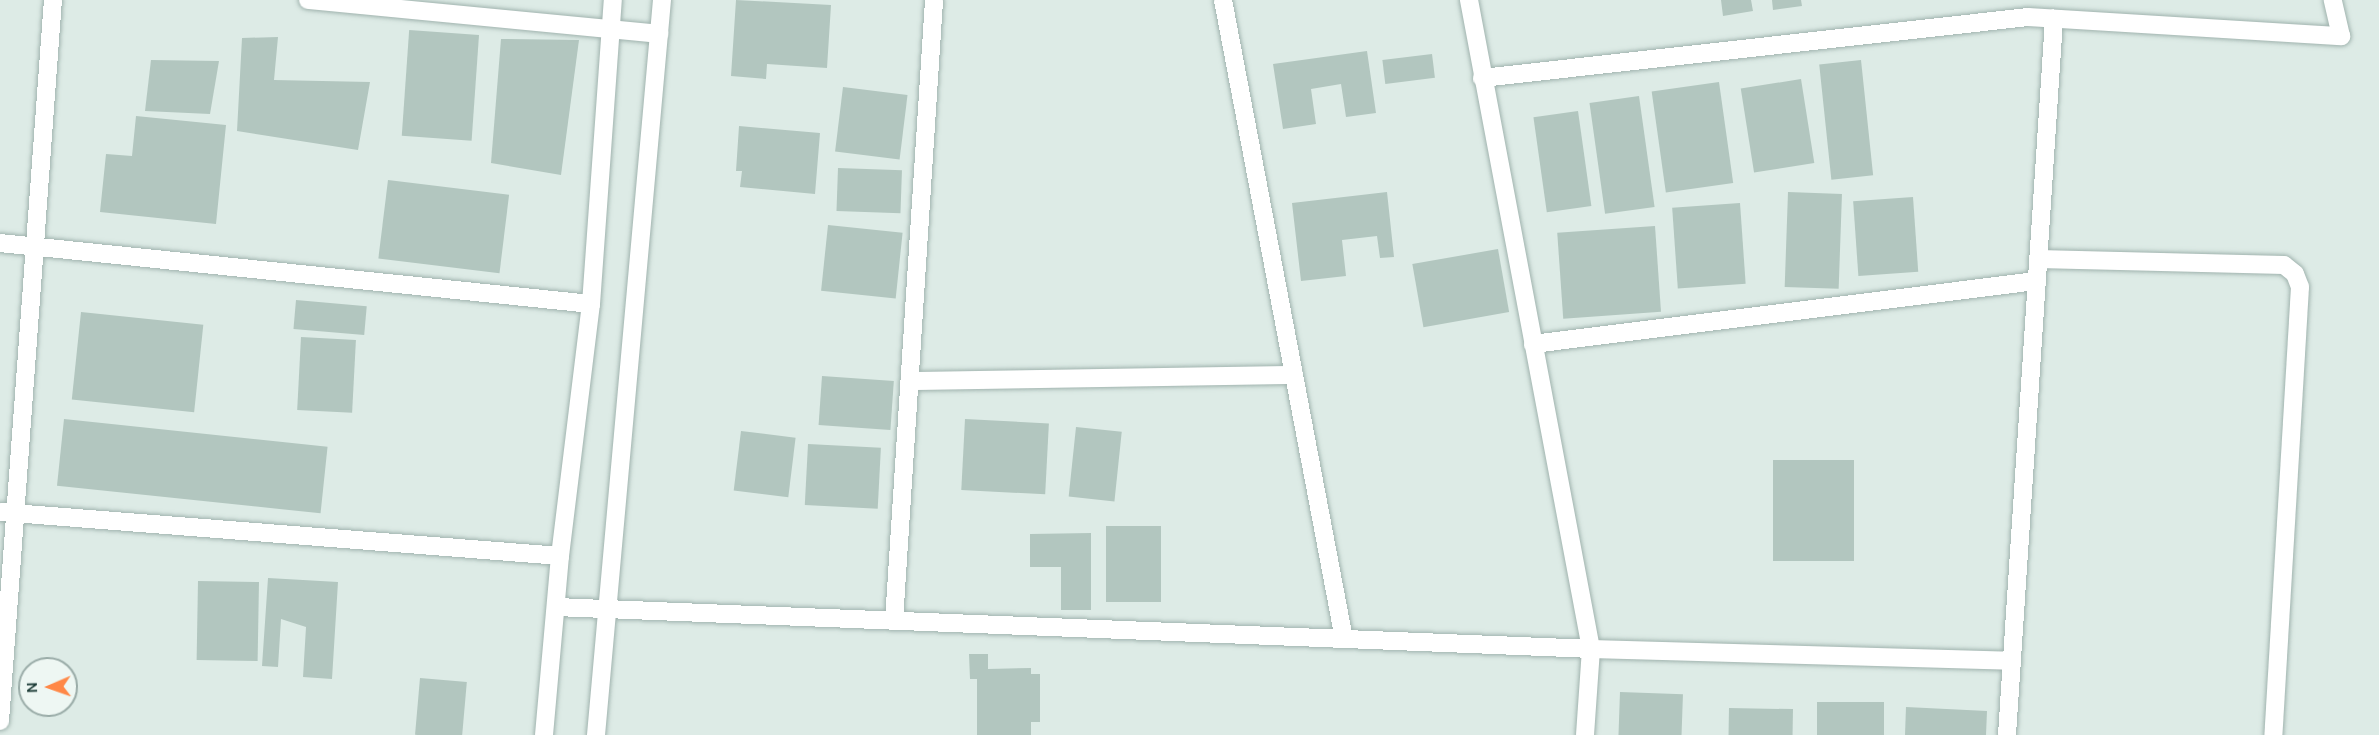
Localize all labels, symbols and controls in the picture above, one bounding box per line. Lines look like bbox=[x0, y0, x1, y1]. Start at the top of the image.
north arrow bbox=[18, 657, 78, 717]
text: N bbox=[22, 682, 41, 694]

